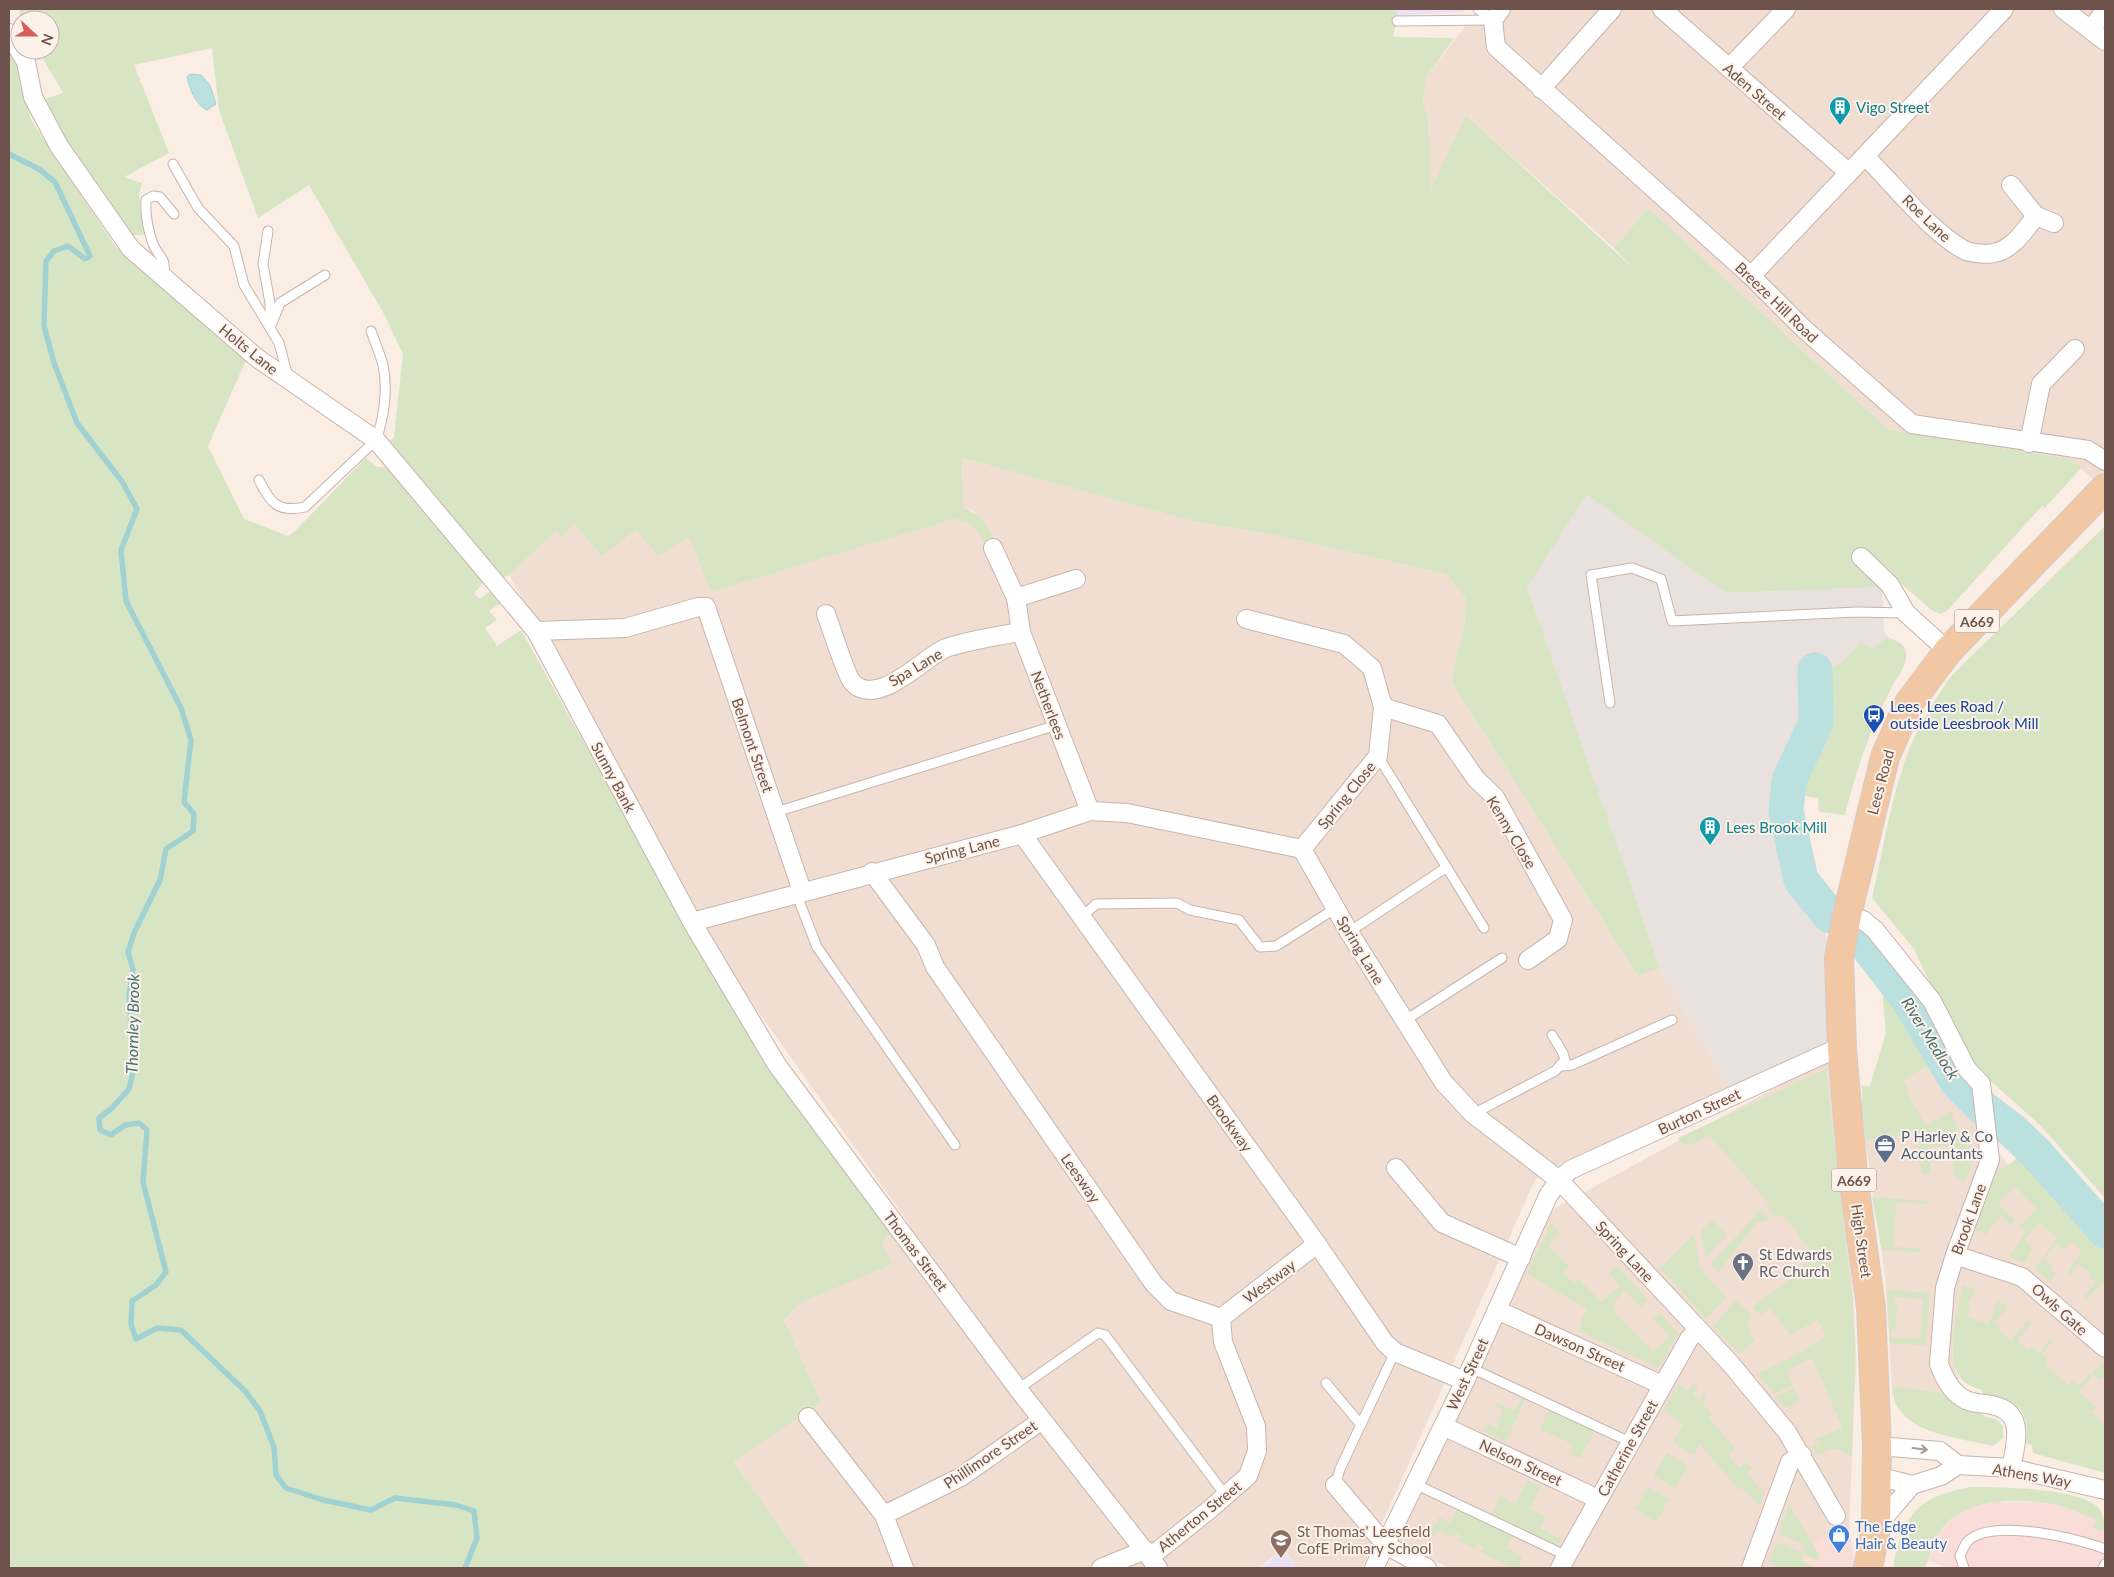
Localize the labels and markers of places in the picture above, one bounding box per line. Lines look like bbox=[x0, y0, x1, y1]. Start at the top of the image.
building icon: Vigo Street bbox=[1828, 95, 1852, 126]
place label: Vigo Street bbox=[1856, 98, 1930, 116]
place label: Lees, Lees Road / outside Leesbrook Mill bbox=[1890, 697, 2039, 732]
bus stop icon: Lees, Lees Road / outside Leesbrook Mill bbox=[1862, 703, 1886, 734]
building icon: Lees Brook Mill bbox=[1698, 815, 1722, 846]
place label: Lees Brook Mill bbox=[1726, 818, 1827, 836]
place label: P Harley & Co Accountants bbox=[1901, 1127, 1993, 1162]
office icon: P Harley & Co Accountants bbox=[1873, 1133, 1897, 1164]
place label: St Edwards RC Church bbox=[1759, 1245, 1832, 1280]
church icon: St Edwards RC Church bbox=[1731, 1251, 1755, 1282]
place label: The Edge Hair & Beauty bbox=[1855, 1517, 1947, 1552]
place label: St Thomas' Leesfield CofE Primary School bbox=[1297, 1522, 1432, 1557]
shop icon: The Edge Hair & Beauty bbox=[1827, 1523, 1851, 1554]
school or university icon: St Thomas' Leesfield CofE Primary School bbox=[1269, 1528, 1293, 1559]

